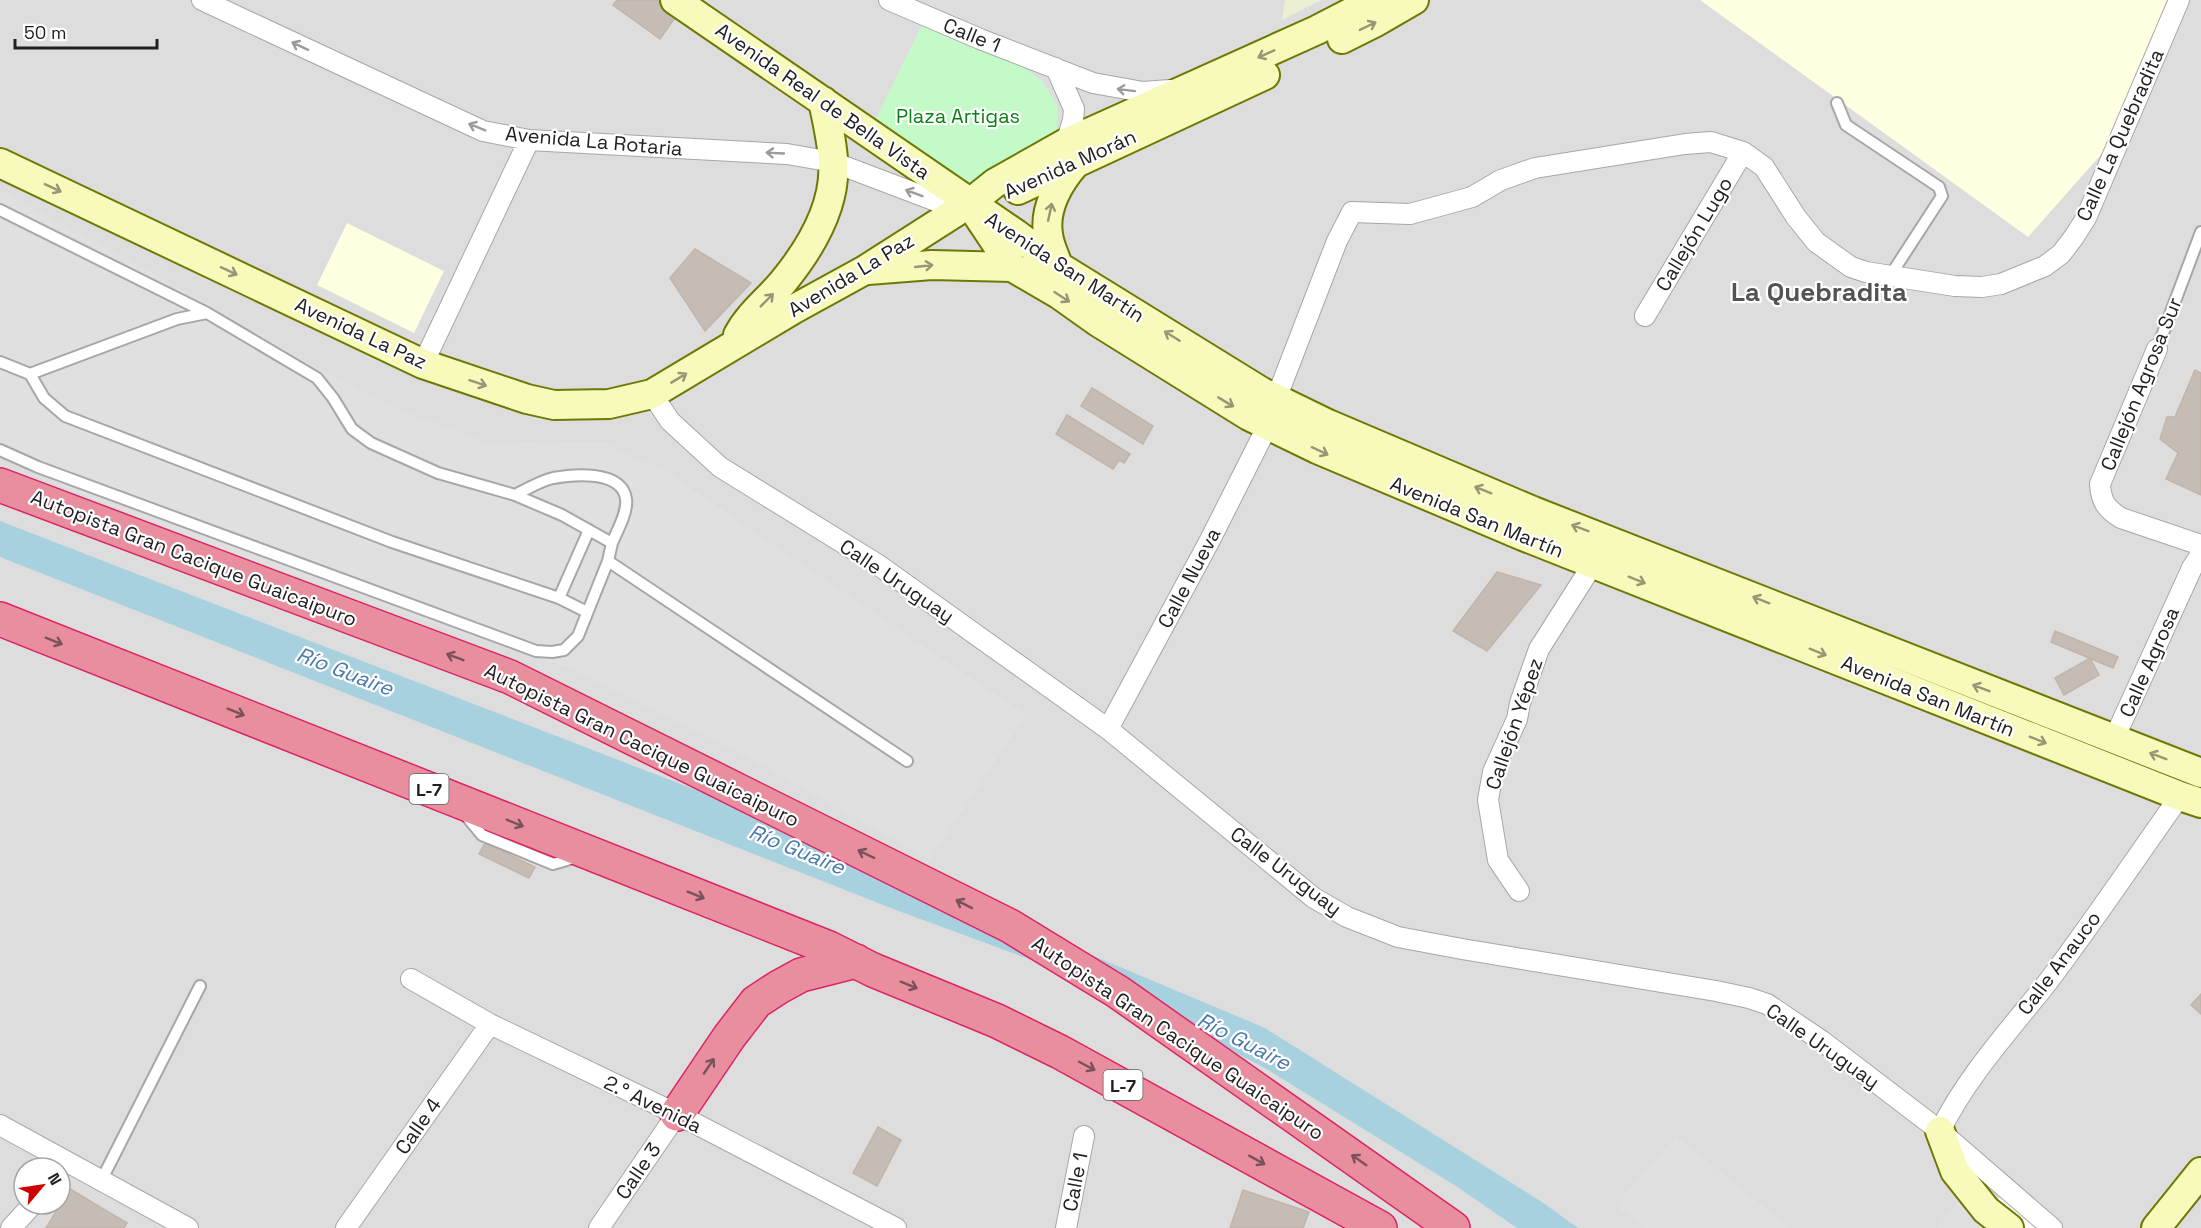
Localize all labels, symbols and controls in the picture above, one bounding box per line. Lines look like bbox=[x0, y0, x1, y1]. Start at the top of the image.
scale bar bbox=[15, 12, 158, 50]
street label: Calle 1 bbox=[940, 12, 1004, 58]
street label: Avenida Real de Bella Vista bbox=[711, 17, 935, 185]
one-way arrow bbox=[1359, 19, 1377, 31]
text: 50 m bbox=[24, 21, 66, 44]
one-way arrow bbox=[292, 39, 310, 51]
street label: Calle La Quebradita bbox=[2070, 45, 2170, 225]
one-way arrow bbox=[1257, 48, 1275, 60]
one-way arrow bbox=[1117, 84, 1137, 95]
park label: Plaza Artigas bbox=[896, 103, 1020, 129]
street label: Avenida La Rotaria bbox=[504, 120, 684, 162]
one-way arrow bbox=[469, 121, 487, 132]
street label: Avenida Morán bbox=[1000, 123, 1140, 205]
one-way arrow bbox=[766, 148, 786, 159]
street label: Callejón Lugo bbox=[1650, 172, 1738, 296]
one-way arrow bbox=[43, 182, 61, 194]
one-way arrow bbox=[905, 186, 923, 197]
one-way arrow bbox=[1045, 203, 1056, 222]
street label: Avenida San Martín bbox=[980, 206, 1150, 328]
street label: Avenida La Paz bbox=[783, 227, 919, 323]
one-way arrow bbox=[913, 260, 933, 271]
one-way arrow bbox=[220, 266, 238, 278]
district label: La Quebradita bbox=[1731, 275, 1907, 309]
street label: Avenida La Paz bbox=[291, 291, 431, 375]
one-way arrow bbox=[1053, 291, 1070, 303]
one-way arrow bbox=[759, 292, 774, 307]
street label: Callejón Agrosa Sur bbox=[2094, 294, 2188, 474]
one-way arrow bbox=[1164, 330, 1181, 342]
one-way arrow bbox=[670, 371, 687, 383]
one-way arrow bbox=[468, 378, 487, 389]
one-way arrow bbox=[1217, 397, 1234, 409]
one-way arrow bbox=[1311, 446, 1329, 457]
street label: Avenida San Martín bbox=[1386, 470, 1568, 564]
street label: Autopista Gran Cacique Guaicaipuro bbox=[27, 484, 361, 632]
one-way arrow bbox=[1474, 484, 1492, 495]
one-way arrow bbox=[1571, 522, 1590, 533]
street label: Calle Nueva bbox=[1152, 523, 1226, 633]
street label: Calle Uruguay bbox=[835, 533, 959, 629]
one-way arrow bbox=[1627, 575, 1646, 586]
one-way arrow bbox=[1752, 594, 1771, 605]
street label: Calle Agrosa bbox=[2113, 603, 2185, 721]
one-way arrow bbox=[45, 636, 63, 647]
water label: Río Guaire bbox=[293, 640, 398, 702]
one-way arrow bbox=[1808, 647, 1827, 658]
street label: Avenida San Martín bbox=[1837, 649, 2019, 743]
one-way arrow bbox=[446, 650, 465, 661]
street label: Callejón Yépez bbox=[1479, 655, 1549, 793]
street label: Autopista Gran Cacique Guaicaipuro bbox=[480, 657, 804, 833]
one-way arrow bbox=[1973, 681, 1991, 692]
one-way arrow bbox=[226, 707, 244, 718]
one-way arrow bbox=[2028, 735, 2047, 746]
one-way arrow bbox=[2149, 750, 2167, 761]
road number: L-7 bbox=[410, 774, 448, 804]
one-way arrow bbox=[505, 818, 523, 829]
water label: Río Guaire bbox=[745, 818, 850, 881]
street label: Calle Uruguay bbox=[1225, 821, 1347, 921]
one-way arrow bbox=[857, 848, 875, 860]
one-way arrow bbox=[686, 890, 705, 901]
one-way arrow bbox=[955, 897, 973, 909]
street label: Calle Anauco bbox=[2011, 906, 2107, 1020]
street label: Autopista Gran Cacique Guaicaipuro bbox=[1027, 930, 1329, 1146]
one-way arrow bbox=[900, 980, 918, 991]
street label: Calle Uruguay bbox=[1761, 997, 1885, 1095]
water label: Río Guaire bbox=[1193, 1006, 1296, 1077]
one-way arrow bbox=[703, 1058, 715, 1075]
one-way arrow bbox=[1077, 1061, 1095, 1072]
street label: 2.° Avenida bbox=[600, 1069, 706, 1139]
road number: L-7 bbox=[1104, 1070, 1142, 1100]
street label: Calle 4 bbox=[389, 1092, 447, 1160]
street label: Calle 3 bbox=[610, 1138, 666, 1204]
street label: Calle 1 bbox=[1057, 1150, 1093, 1214]
one-way arrow bbox=[1351, 1154, 1368, 1166]
one-way arrow bbox=[1248, 1155, 1266, 1166]
north arrow bbox=[12, 1156, 72, 1216]
text: N bbox=[43, 1169, 66, 1189]

